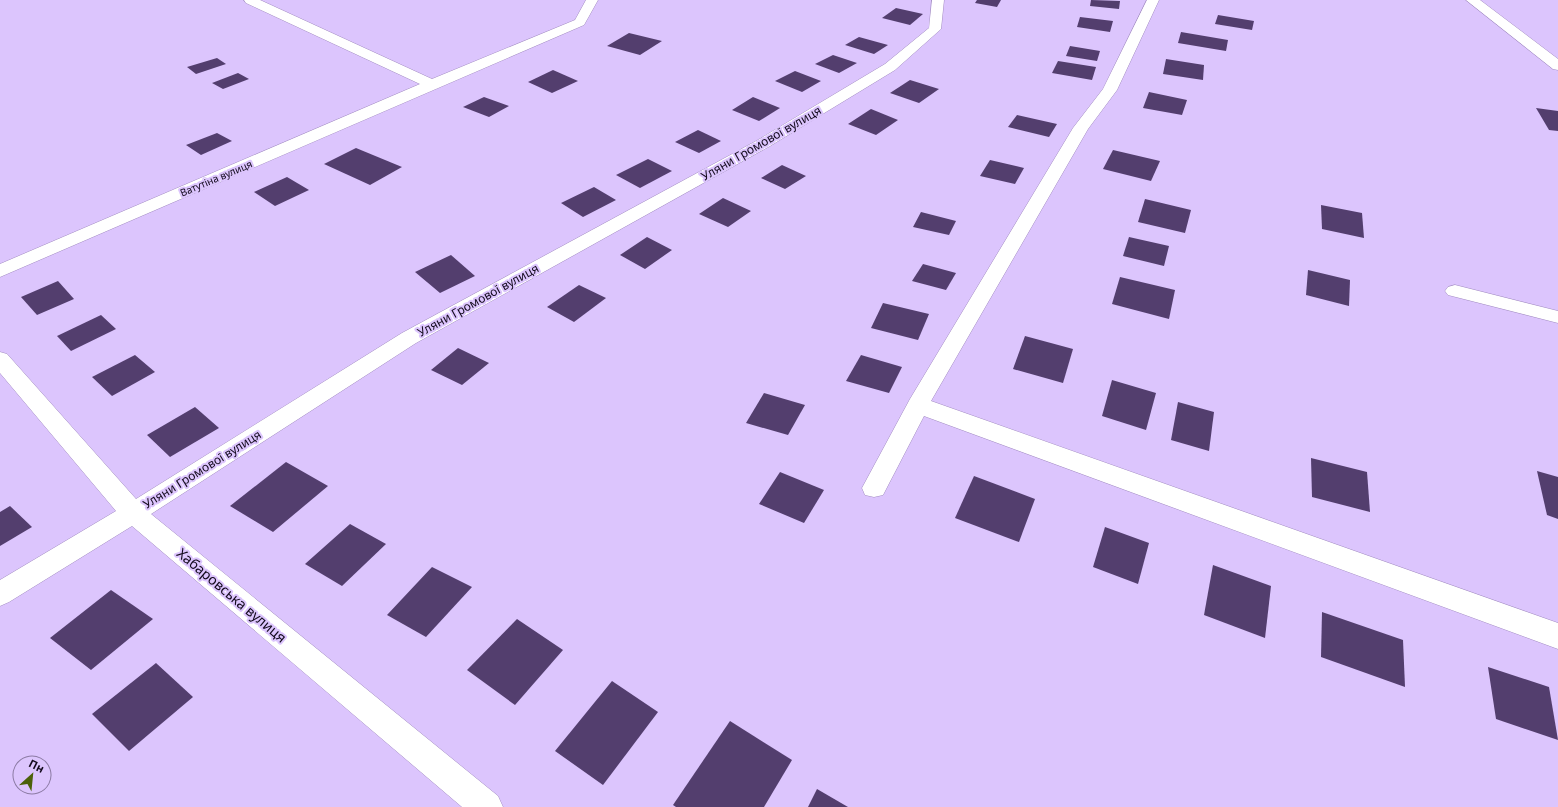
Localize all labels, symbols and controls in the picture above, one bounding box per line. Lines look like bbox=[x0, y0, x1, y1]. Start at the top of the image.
street label: Уляни Громової вулиця bbox=[698, 102, 824, 184]
street label: Ватутіна вулиця bbox=[178, 156, 254, 200]
street label: Уляни Громової вулиця bbox=[414, 260, 542, 340]
street label: Уляни Громової вулиця bbox=[140, 426, 264, 512]
street label: Хабаровська вулиця bbox=[173, 544, 291, 646]
north arrow bbox=[12, 755, 52, 795]
text: Пн bbox=[26, 755, 47, 776]

